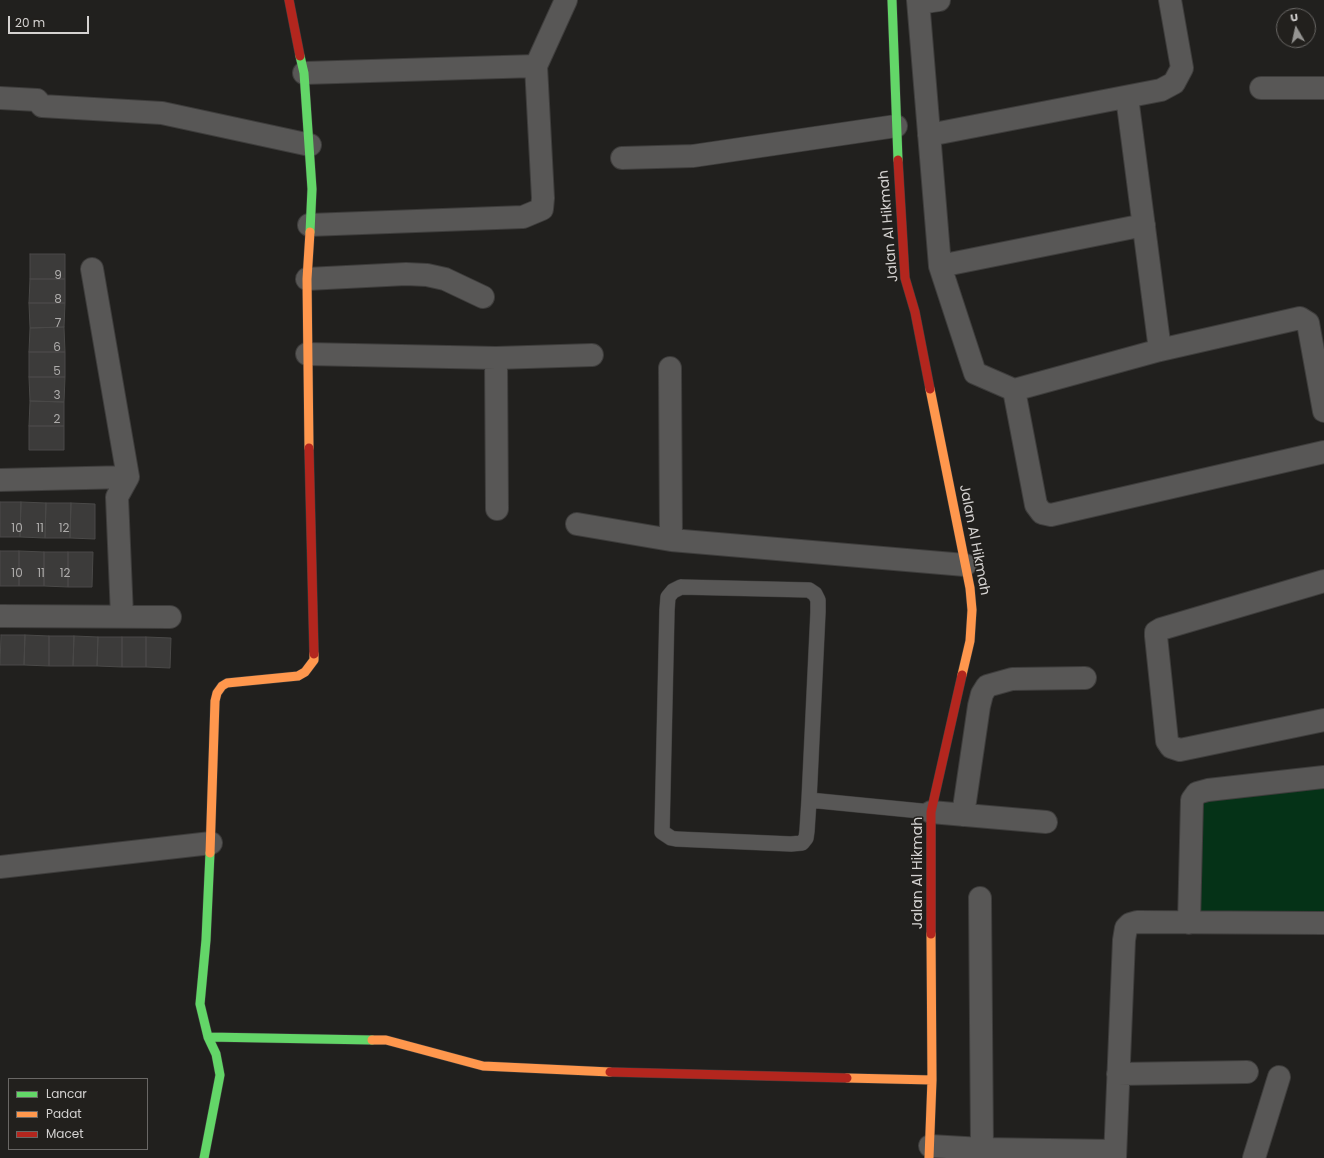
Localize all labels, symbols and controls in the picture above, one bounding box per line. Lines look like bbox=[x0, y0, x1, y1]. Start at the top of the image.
scale bar bbox=[10, 8, 91, 34]
north arrow bbox=[1276, 8, 1316, 48]
text: U bbox=[1289, 9, 1299, 26]
text: 20 m bbox=[15, 14, 45, 31]
street label: Jalan Al Hikmah bbox=[876, 169, 902, 283]
house number: 9 bbox=[54, 269, 62, 283]
house number: 8 bbox=[54, 293, 62, 307]
house number: 7 bbox=[55, 317, 61, 331]
house number: 6 bbox=[53, 341, 61, 355]
house number: 5 bbox=[53, 365, 61, 379]
house number: 3 bbox=[53, 389, 61, 403]
house number: 2 bbox=[54, 413, 60, 427]
street label: Jalan Al Hikmah bbox=[955, 483, 993, 597]
house number: 10 bbox=[11, 522, 23, 536]
house number: 11 bbox=[36, 522, 44, 536]
house number: 12 bbox=[59, 522, 69, 536]
house number: 10 bbox=[11, 567, 23, 581]
house number: 11 bbox=[37, 567, 45, 581]
house number: 12 bbox=[60, 567, 70, 581]
street label: Jalan Al Hikmah bbox=[910, 817, 926, 929]
legend bbox=[8, 1078, 148, 1150]
text: Lancar bbox=[46, 1085, 87, 1102]
text: Padat bbox=[46, 1105, 82, 1122]
text: Macet bbox=[46, 1125, 84, 1142]

